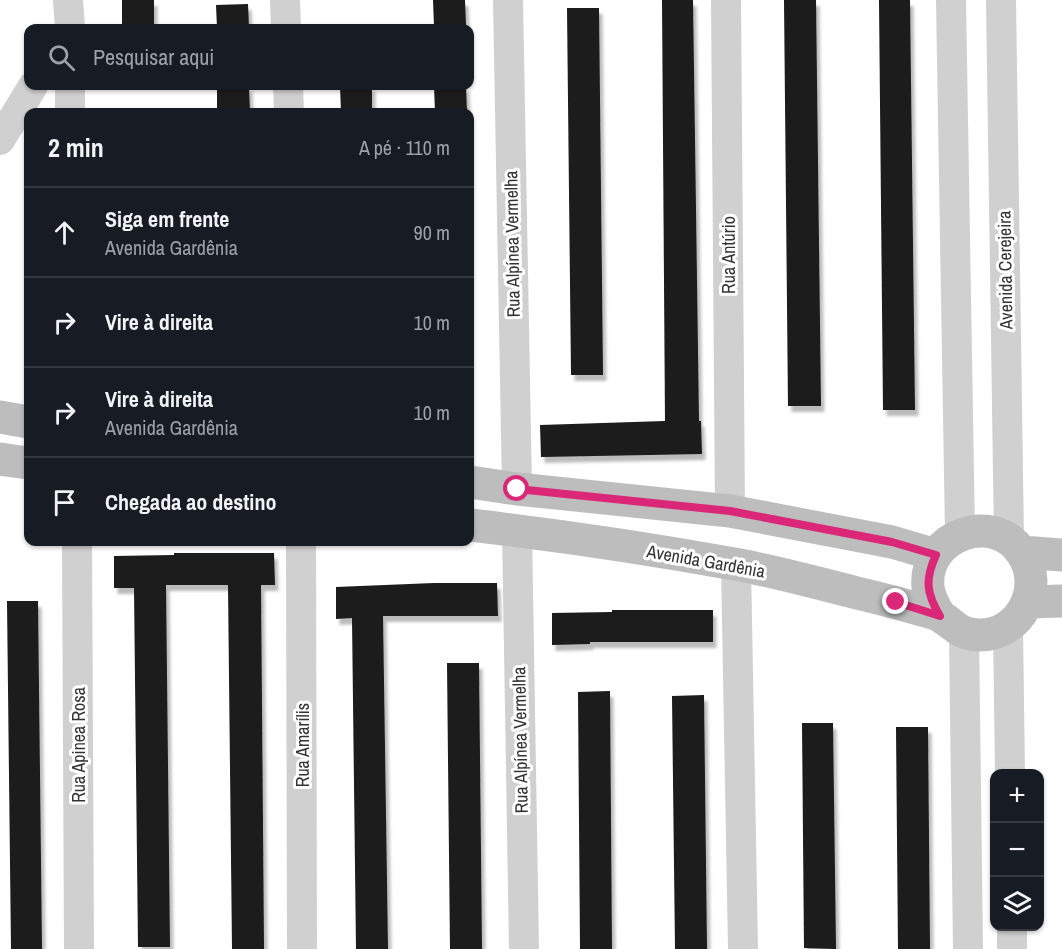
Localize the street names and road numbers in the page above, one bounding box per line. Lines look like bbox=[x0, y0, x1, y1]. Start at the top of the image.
street label: Rua Alpínea Vermelha bbox=[498, 170, 526, 318]
street label: Avenida Cerejeira bbox=[991, 210, 1019, 331]
street label: Rua Antúrio bbox=[716, 216, 741, 294]
street label: Avenida Gardênia bbox=[644, 538, 767, 584]
street label: Rua Alpínea Vermelha bbox=[506, 666, 534, 814]
street label: Rua Apinea Rosa bbox=[66, 687, 91, 803]
street label: Rua Amarílis bbox=[290, 703, 315, 787]

